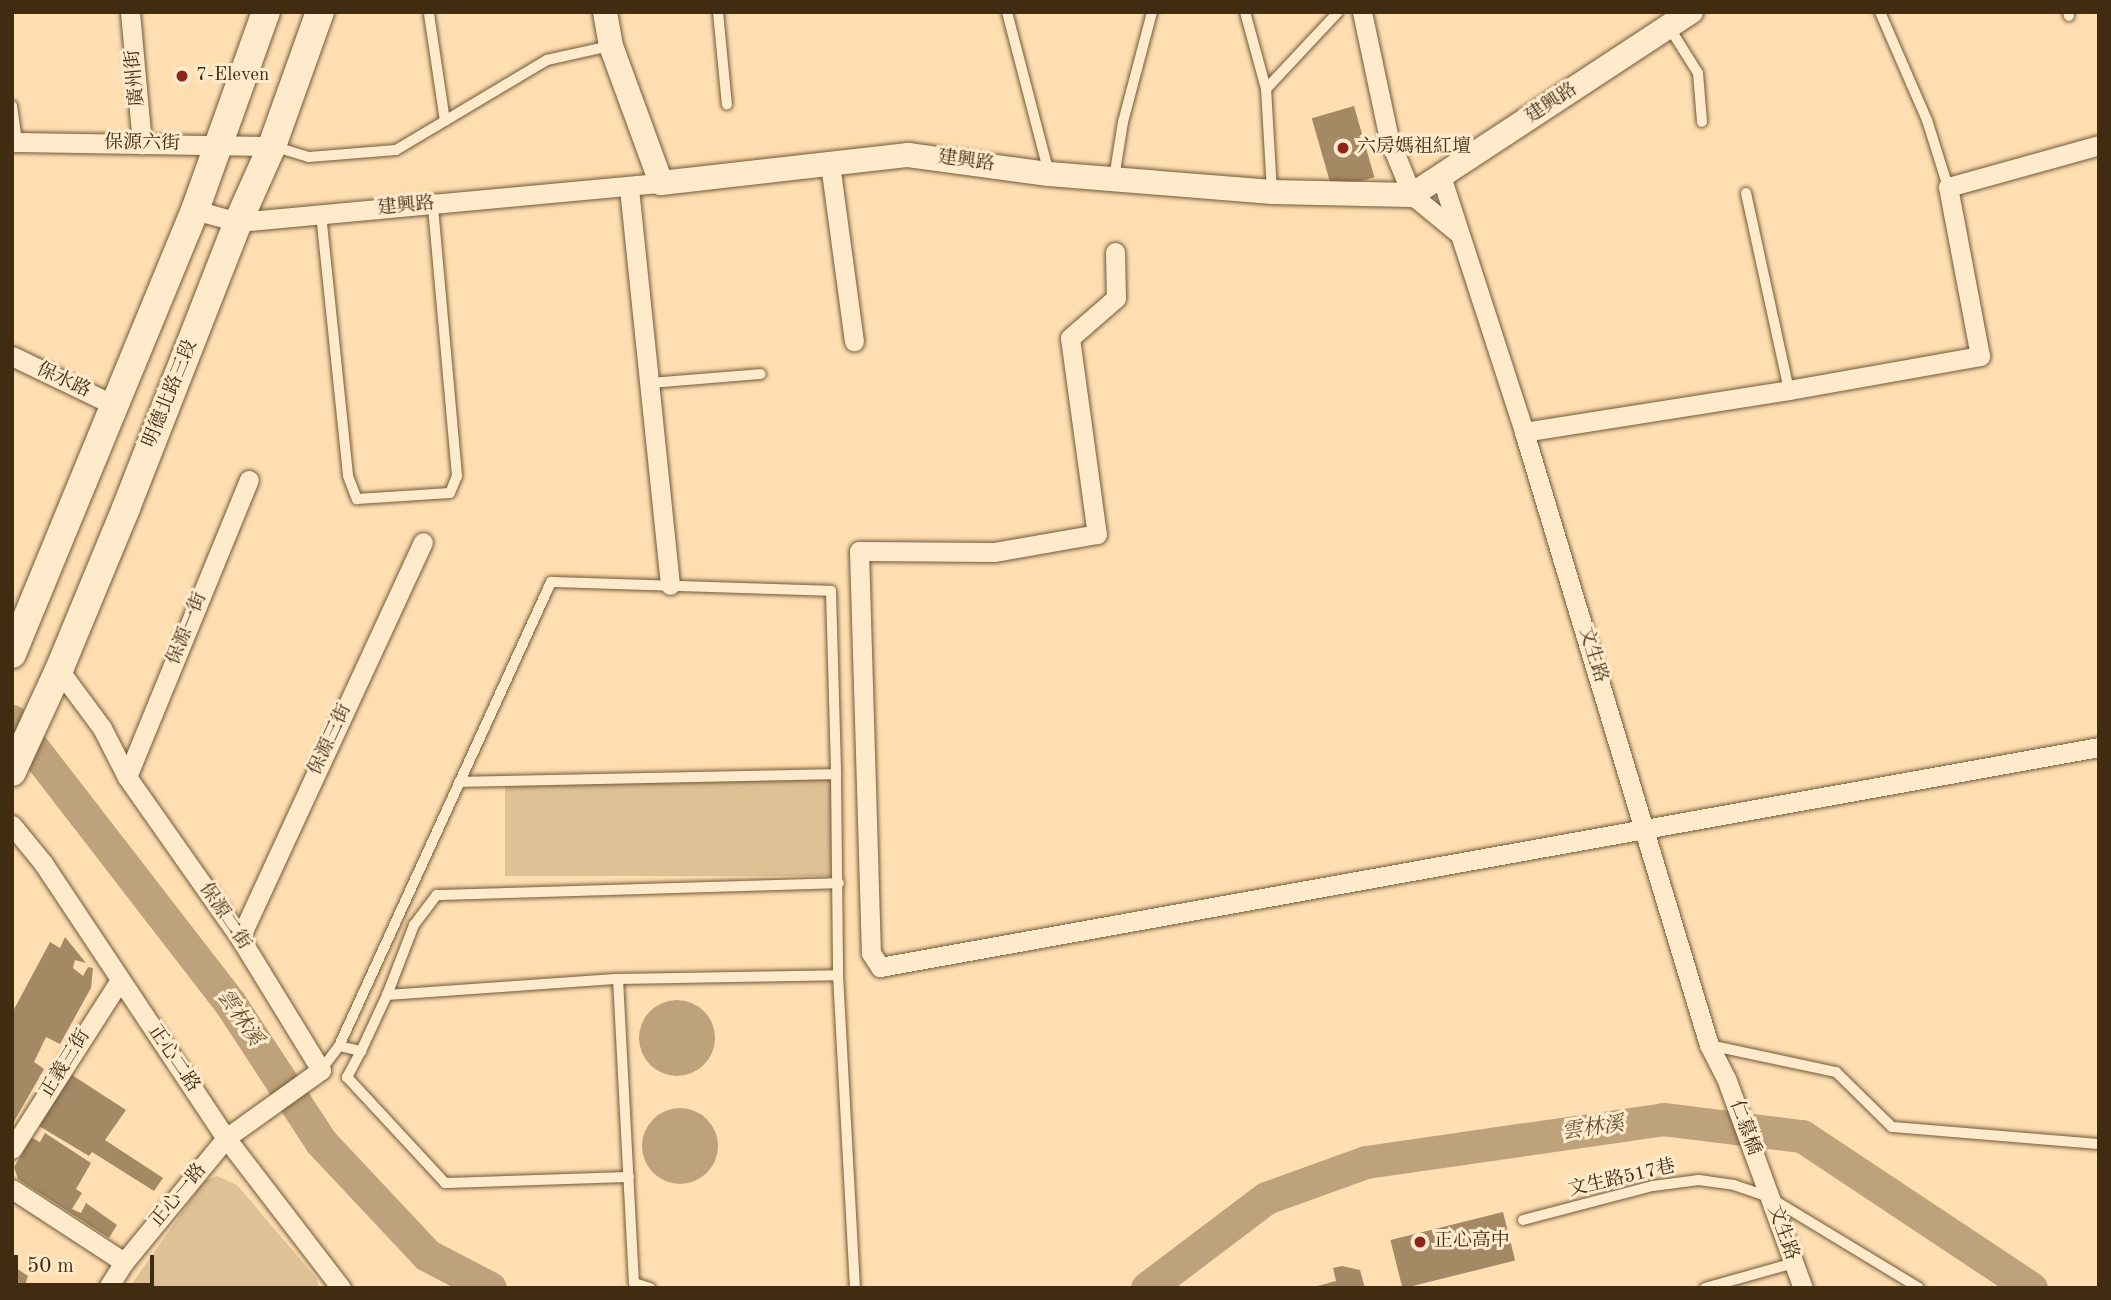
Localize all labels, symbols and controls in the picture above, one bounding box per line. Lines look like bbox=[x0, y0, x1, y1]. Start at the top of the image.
street label: 廣州街 bbox=[122, 49, 150, 107]
place label: 7-Eleven bbox=[196, 65, 269, 87]
marker: 7-Eleven bbox=[174, 68, 190, 84]
street label: 建興路 bbox=[1522, 79, 1582, 129]
street label: 保源六街 bbox=[104, 132, 180, 156]
place label: 六房媽祖紅壇 bbox=[1357, 137, 1471, 159]
marker: 六房媽祖紅壇 bbox=[1335, 140, 1351, 156]
street label: 建興路 bbox=[936, 147, 996, 177]
street label: 建興路 bbox=[377, 193, 435, 221]
street label: 明德北路三段 bbox=[139, 337, 203, 451]
street label: 保水路 bbox=[32, 359, 94, 403]
street label: 保源一街 bbox=[163, 589, 213, 669]
street label: 文生路 bbox=[1573, 624, 1611, 686]
street label: 保源三街 bbox=[305, 701, 357, 779]
street label: 保源二街 bbox=[193, 879, 255, 955]
water label: 雲林溪 bbox=[211, 985, 267, 1051]
street label: 正心二路 bbox=[142, 1021, 204, 1097]
street label: 正義三街 bbox=[36, 1026, 96, 1102]
street label: 仁慕橋 bbox=[1724, 1097, 1764, 1159]
water label: 雲林溪 bbox=[1560, 1112, 1626, 1146]
street label: 文生路517巷 bbox=[1566, 1156, 1678, 1202]
street label: 正心一路 bbox=[146, 1160, 212, 1232]
street label: 文生路 bbox=[1762, 1202, 1802, 1264]
place label: 正心高中 bbox=[1434, 1231, 1510, 1253]
marker: 正心高中 bbox=[1412, 1234, 1428, 1250]
scale bar bbox=[18, 1240, 158, 1284]
text: 50 m bbox=[27, 1256, 74, 1277]

